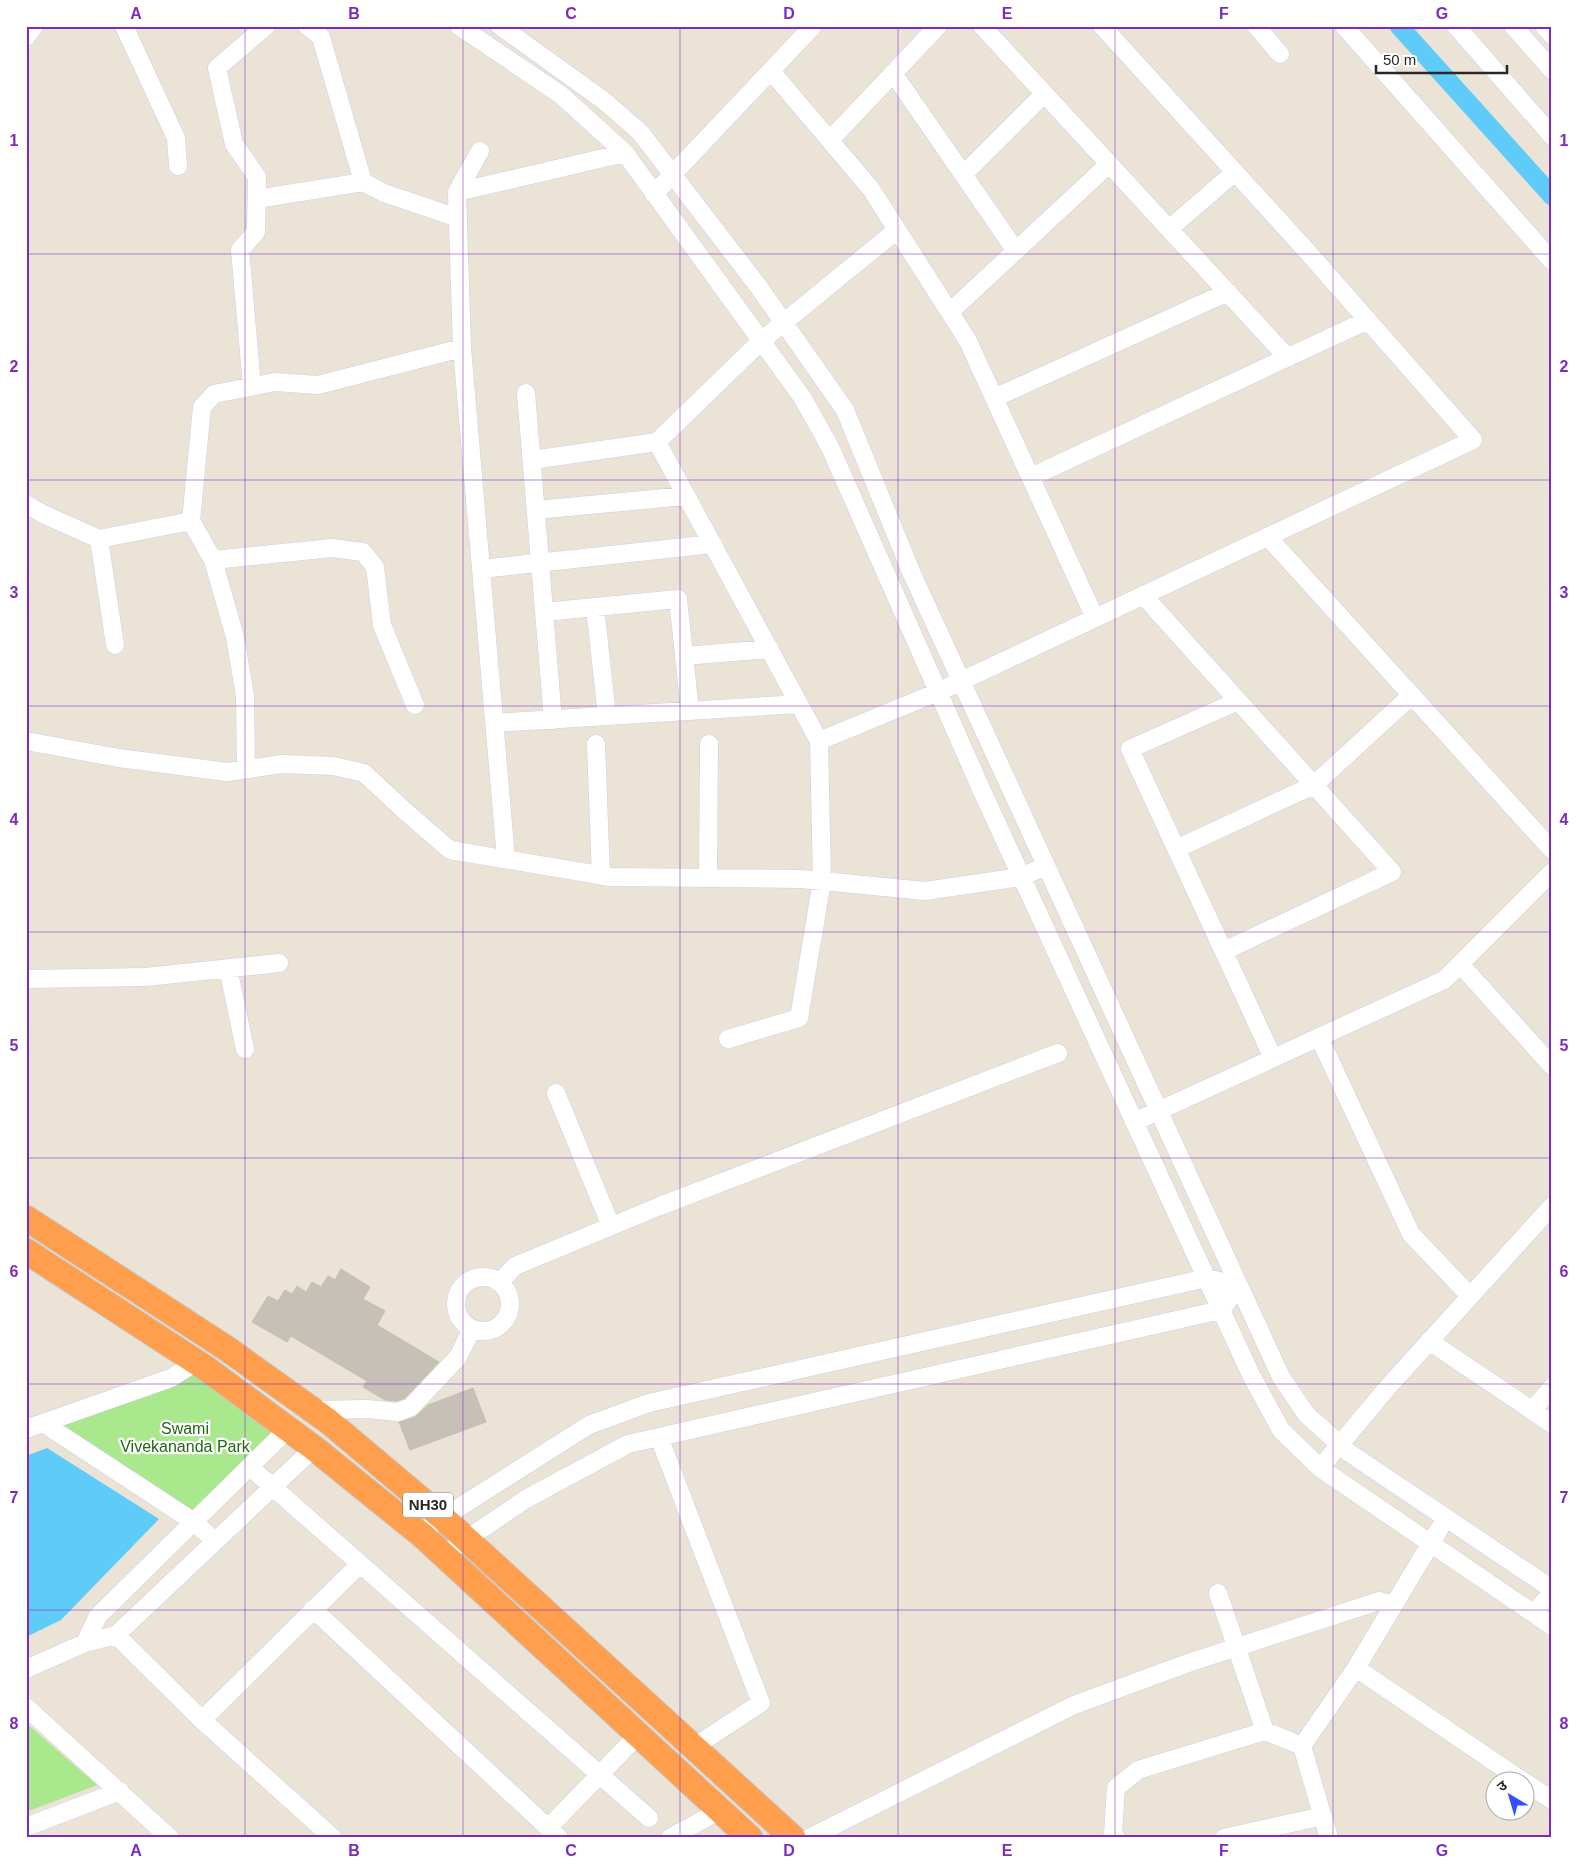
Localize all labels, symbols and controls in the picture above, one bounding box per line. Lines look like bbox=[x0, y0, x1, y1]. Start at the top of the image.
text: A bbox=[130, 5, 142, 22]
text: B bbox=[348, 5, 360, 22]
text: C bbox=[565, 5, 577, 22]
text: D bbox=[783, 5, 795, 22]
text: E bbox=[1002, 5, 1013, 22]
text: F bbox=[1219, 5, 1229, 22]
text: G bbox=[1436, 5, 1448, 22]
scale bar bbox=[1376, 42, 1507, 74]
text: 50 m bbox=[1383, 51, 1416, 68]
text: 1 bbox=[10, 132, 19, 149]
text: 1 bbox=[1560, 132, 1569, 149]
text: 2 bbox=[10, 358, 19, 375]
text: 2 bbox=[1560, 358, 1569, 375]
text: 3 bbox=[10, 584, 19, 601]
text: 3 bbox=[1560, 584, 1569, 601]
text: 4 bbox=[10, 811, 19, 828]
text: 4 bbox=[1560, 811, 1569, 828]
text: 5 bbox=[10, 1037, 19, 1054]
text: 5 bbox=[1560, 1037, 1569, 1054]
text: 6 bbox=[10, 1263, 19, 1280]
text: 6 bbox=[1560, 1263, 1569, 1280]
park label: Swami Vivekananda Park bbox=[120, 1420, 251, 1455]
text: 7 bbox=[10, 1489, 19, 1506]
text: 7 bbox=[1560, 1489, 1569, 1506]
road number: NH30 bbox=[403, 1492, 453, 1518]
text: 8 bbox=[10, 1715, 19, 1732]
text: 8 bbox=[1560, 1715, 1569, 1732]
north arrow bbox=[1486, 1772, 1536, 1822]
text: उ bbox=[1494, 1776, 1511, 1795]
text: A bbox=[130, 1842, 142, 1859]
text: B bbox=[348, 1842, 360, 1859]
text: C bbox=[565, 1842, 577, 1859]
text: D bbox=[783, 1842, 795, 1859]
text: E bbox=[1002, 1842, 1013, 1859]
text: F bbox=[1219, 1842, 1229, 1859]
text: G bbox=[1436, 1842, 1448, 1859]

